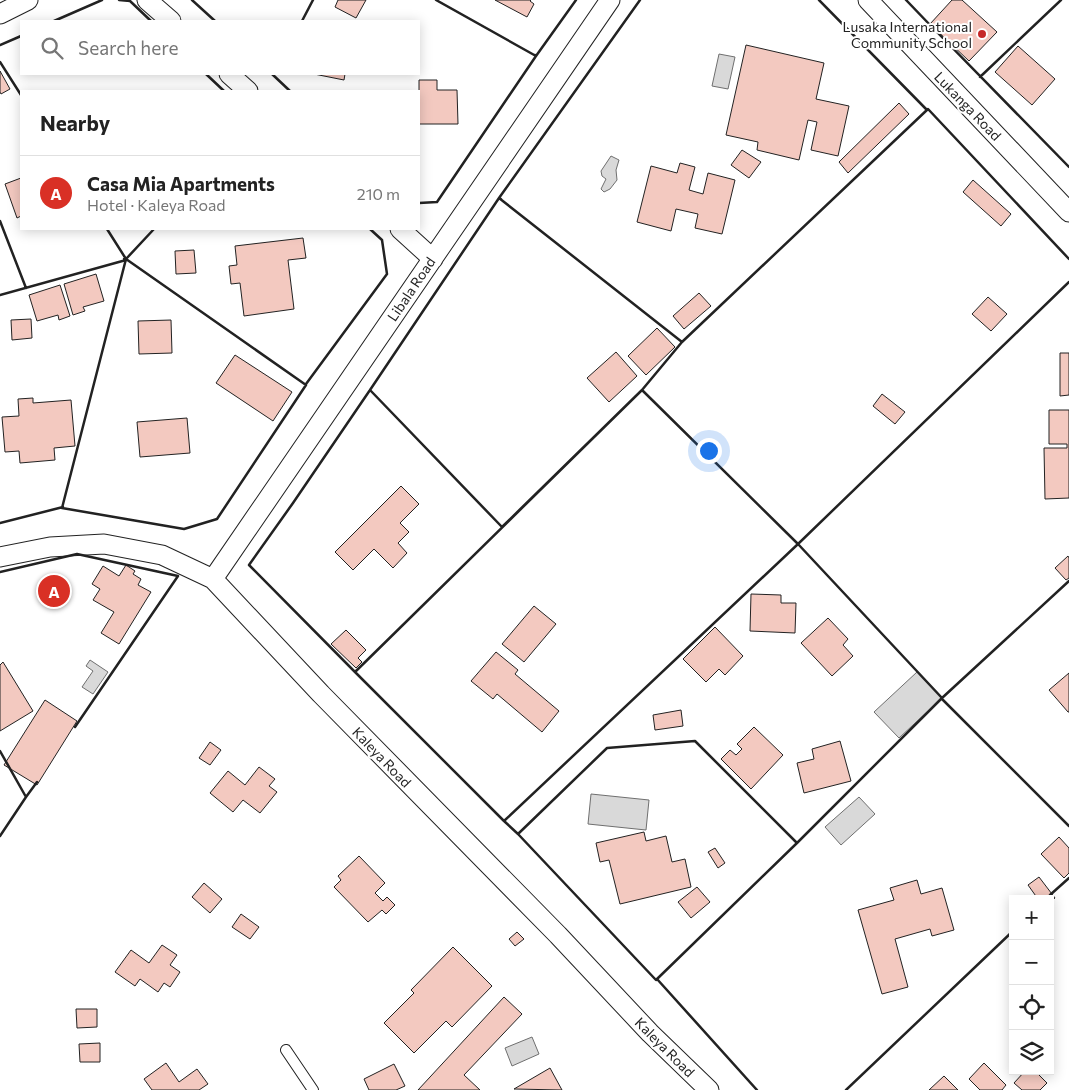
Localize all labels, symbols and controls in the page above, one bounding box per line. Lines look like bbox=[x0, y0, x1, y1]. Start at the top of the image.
place label: Lusaka International Community School bbox=[842, 18, 972, 51]
search box bbox=[20, 20, 420, 75]
marker: Lusaka International Community School bbox=[976, 28, 988, 40]
icon: search bbox=[38, 34, 66, 62]
text: Search here bbox=[78, 36, 178, 59]
street label: Lukanga Road bbox=[931, 68, 1005, 144]
text: Nearby bbox=[40, 110, 110, 135]
text: Casa Mia Apartments bbox=[87, 172, 275, 195]
text: A bbox=[50, 184, 62, 203]
text: 210 m bbox=[357, 184, 400, 203]
text: Hotel · Kaleya Road bbox=[87, 195, 226, 214]
street label: Libala Road bbox=[383, 254, 439, 324]
your location bbox=[696, 438, 722, 464]
pin: A bbox=[38, 572, 70, 610]
street label: Kaleya Road bbox=[349, 723, 415, 791]
map controls bbox=[1009, 895, 1054, 1075]
button: + bbox=[1009, 895, 1054, 940]
button: − bbox=[1009, 940, 1054, 985]
button: locate bbox=[1009, 985, 1054, 1030]
street label: Kaleya Road bbox=[632, 1014, 698, 1080]
button: layers bbox=[1009, 1030, 1054, 1075]

